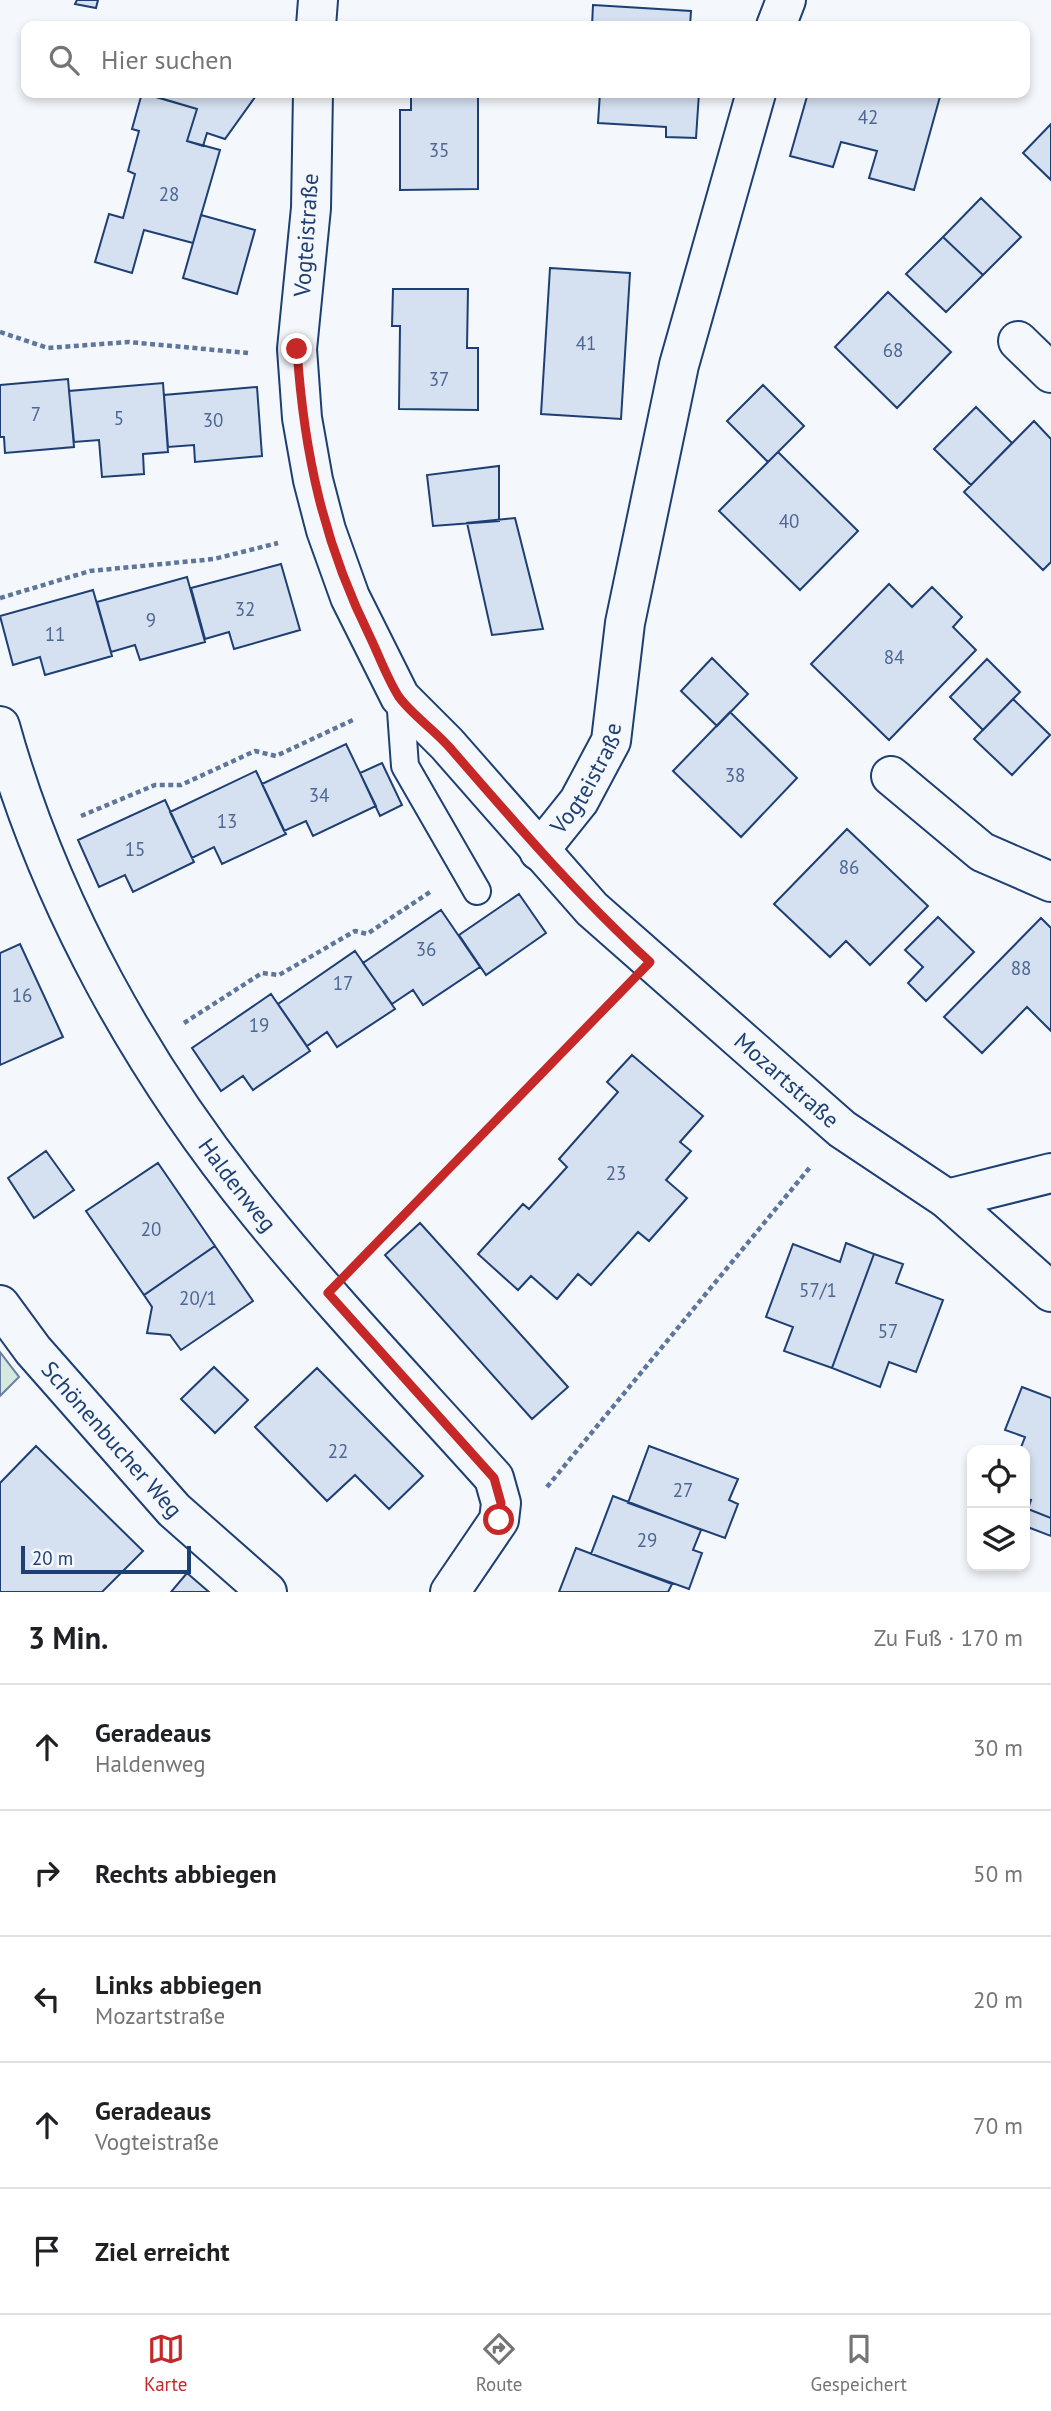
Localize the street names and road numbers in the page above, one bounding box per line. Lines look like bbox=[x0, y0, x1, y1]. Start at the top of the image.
street label: Vogteistraße bbox=[287, 172, 324, 299]
street label: Vogteistraße bbox=[543, 721, 627, 840]
street label: Mozartstraße bbox=[729, 1026, 846, 1134]
street label: Haldenweg bbox=[192, 1132, 283, 1237]
street label: Schönenbucher Weg bbox=[35, 1355, 189, 1523]

